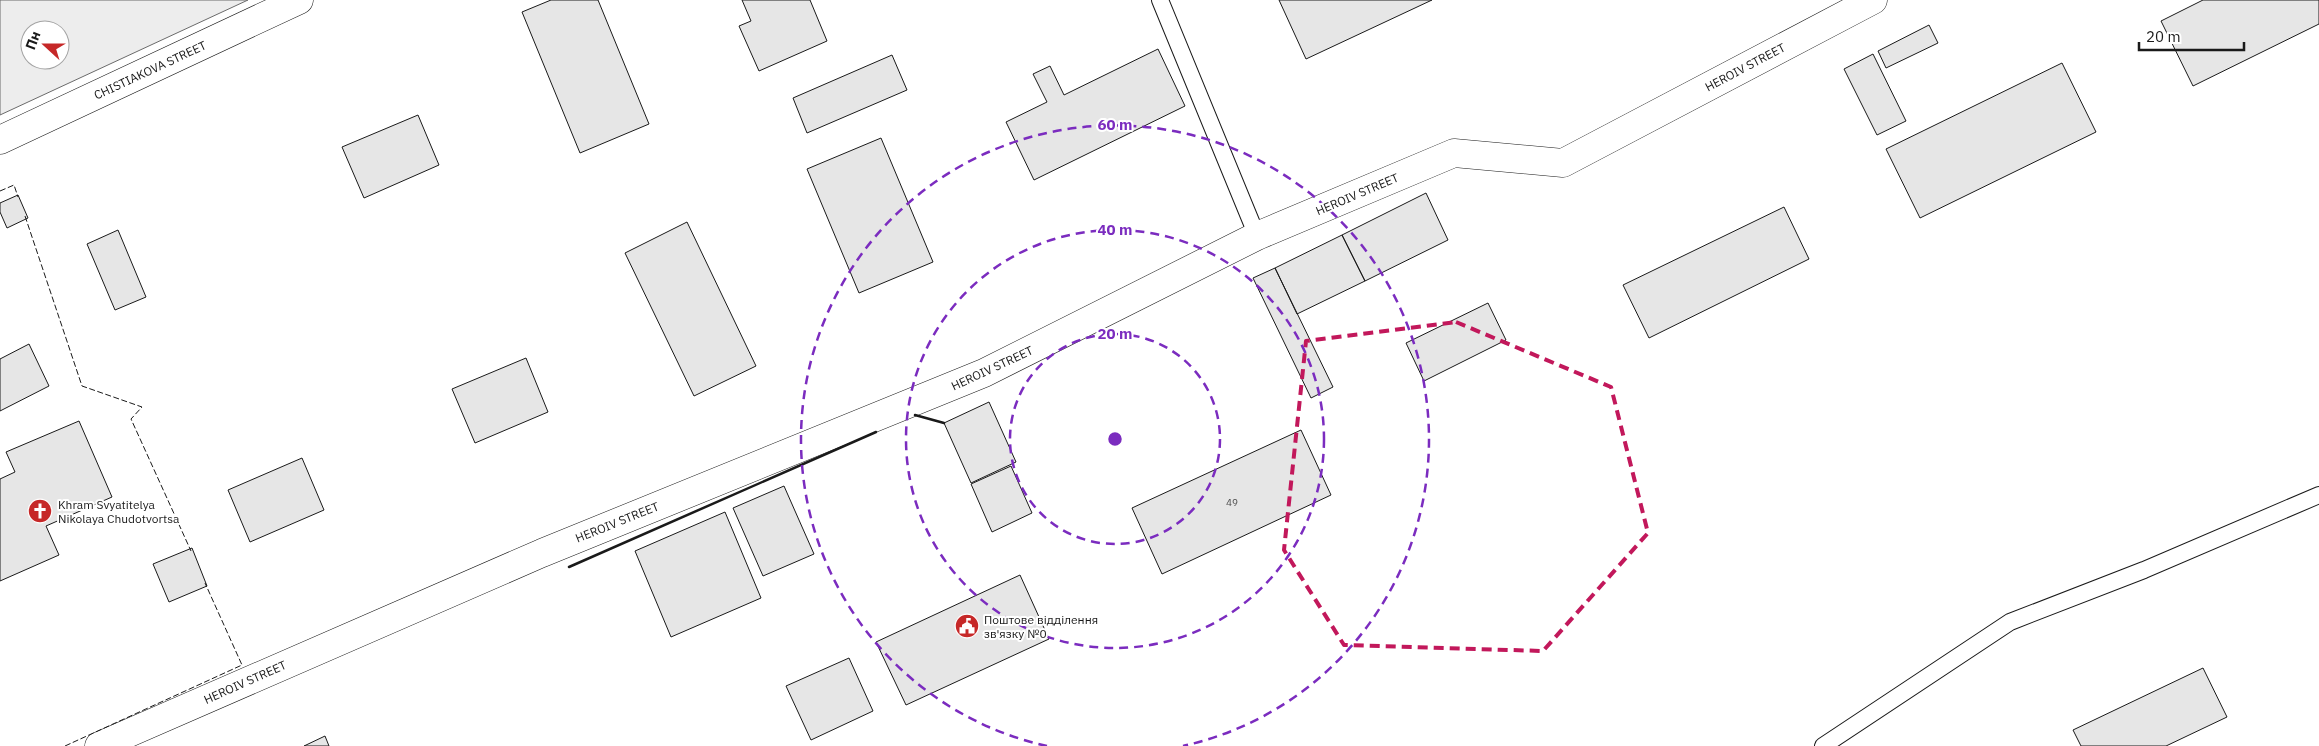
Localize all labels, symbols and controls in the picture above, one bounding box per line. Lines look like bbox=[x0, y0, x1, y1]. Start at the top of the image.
north arrow bbox=[20, 20, 70, 70]
scale bar bbox=[2139, 20, 2244, 52]
text: 20 m bbox=[2146, 27, 2181, 46]
text: Пн bbox=[21, 28, 45, 52]
street label: CHISTIAKOVA STREET bbox=[92, 37, 209, 103]
street label: HEROIV STREET bbox=[1702, 39, 1788, 94]
text: 60 m bbox=[1098, 115, 1132, 134]
street label: HEROIV STREET bbox=[1313, 170, 1401, 218]
text: 40 m bbox=[1098, 220, 1132, 239]
text: 20 m bbox=[1098, 324, 1132, 343]
street label: HEROIV STREET bbox=[949, 342, 1035, 394]
centre of rings bbox=[1106, 430, 1124, 448]
house number: 49 bbox=[1226, 496, 1238, 509]
place label: Khram Svyatitelya Nikolaya Chudotvortsa bbox=[58, 497, 180, 526]
church icon: Khram Svyatitelya Nikolaya Chudotvortsa bbox=[27, 498, 53, 524]
street label: HEROIV STREET bbox=[573, 498, 661, 546]
place label: Поштове відділення зв'язку №0 bbox=[984, 612, 1098, 641]
public building icon: Поштове відділення зв'язку №0 bbox=[954, 613, 980, 639]
street label: HEROIV STREET bbox=[201, 657, 289, 707]

